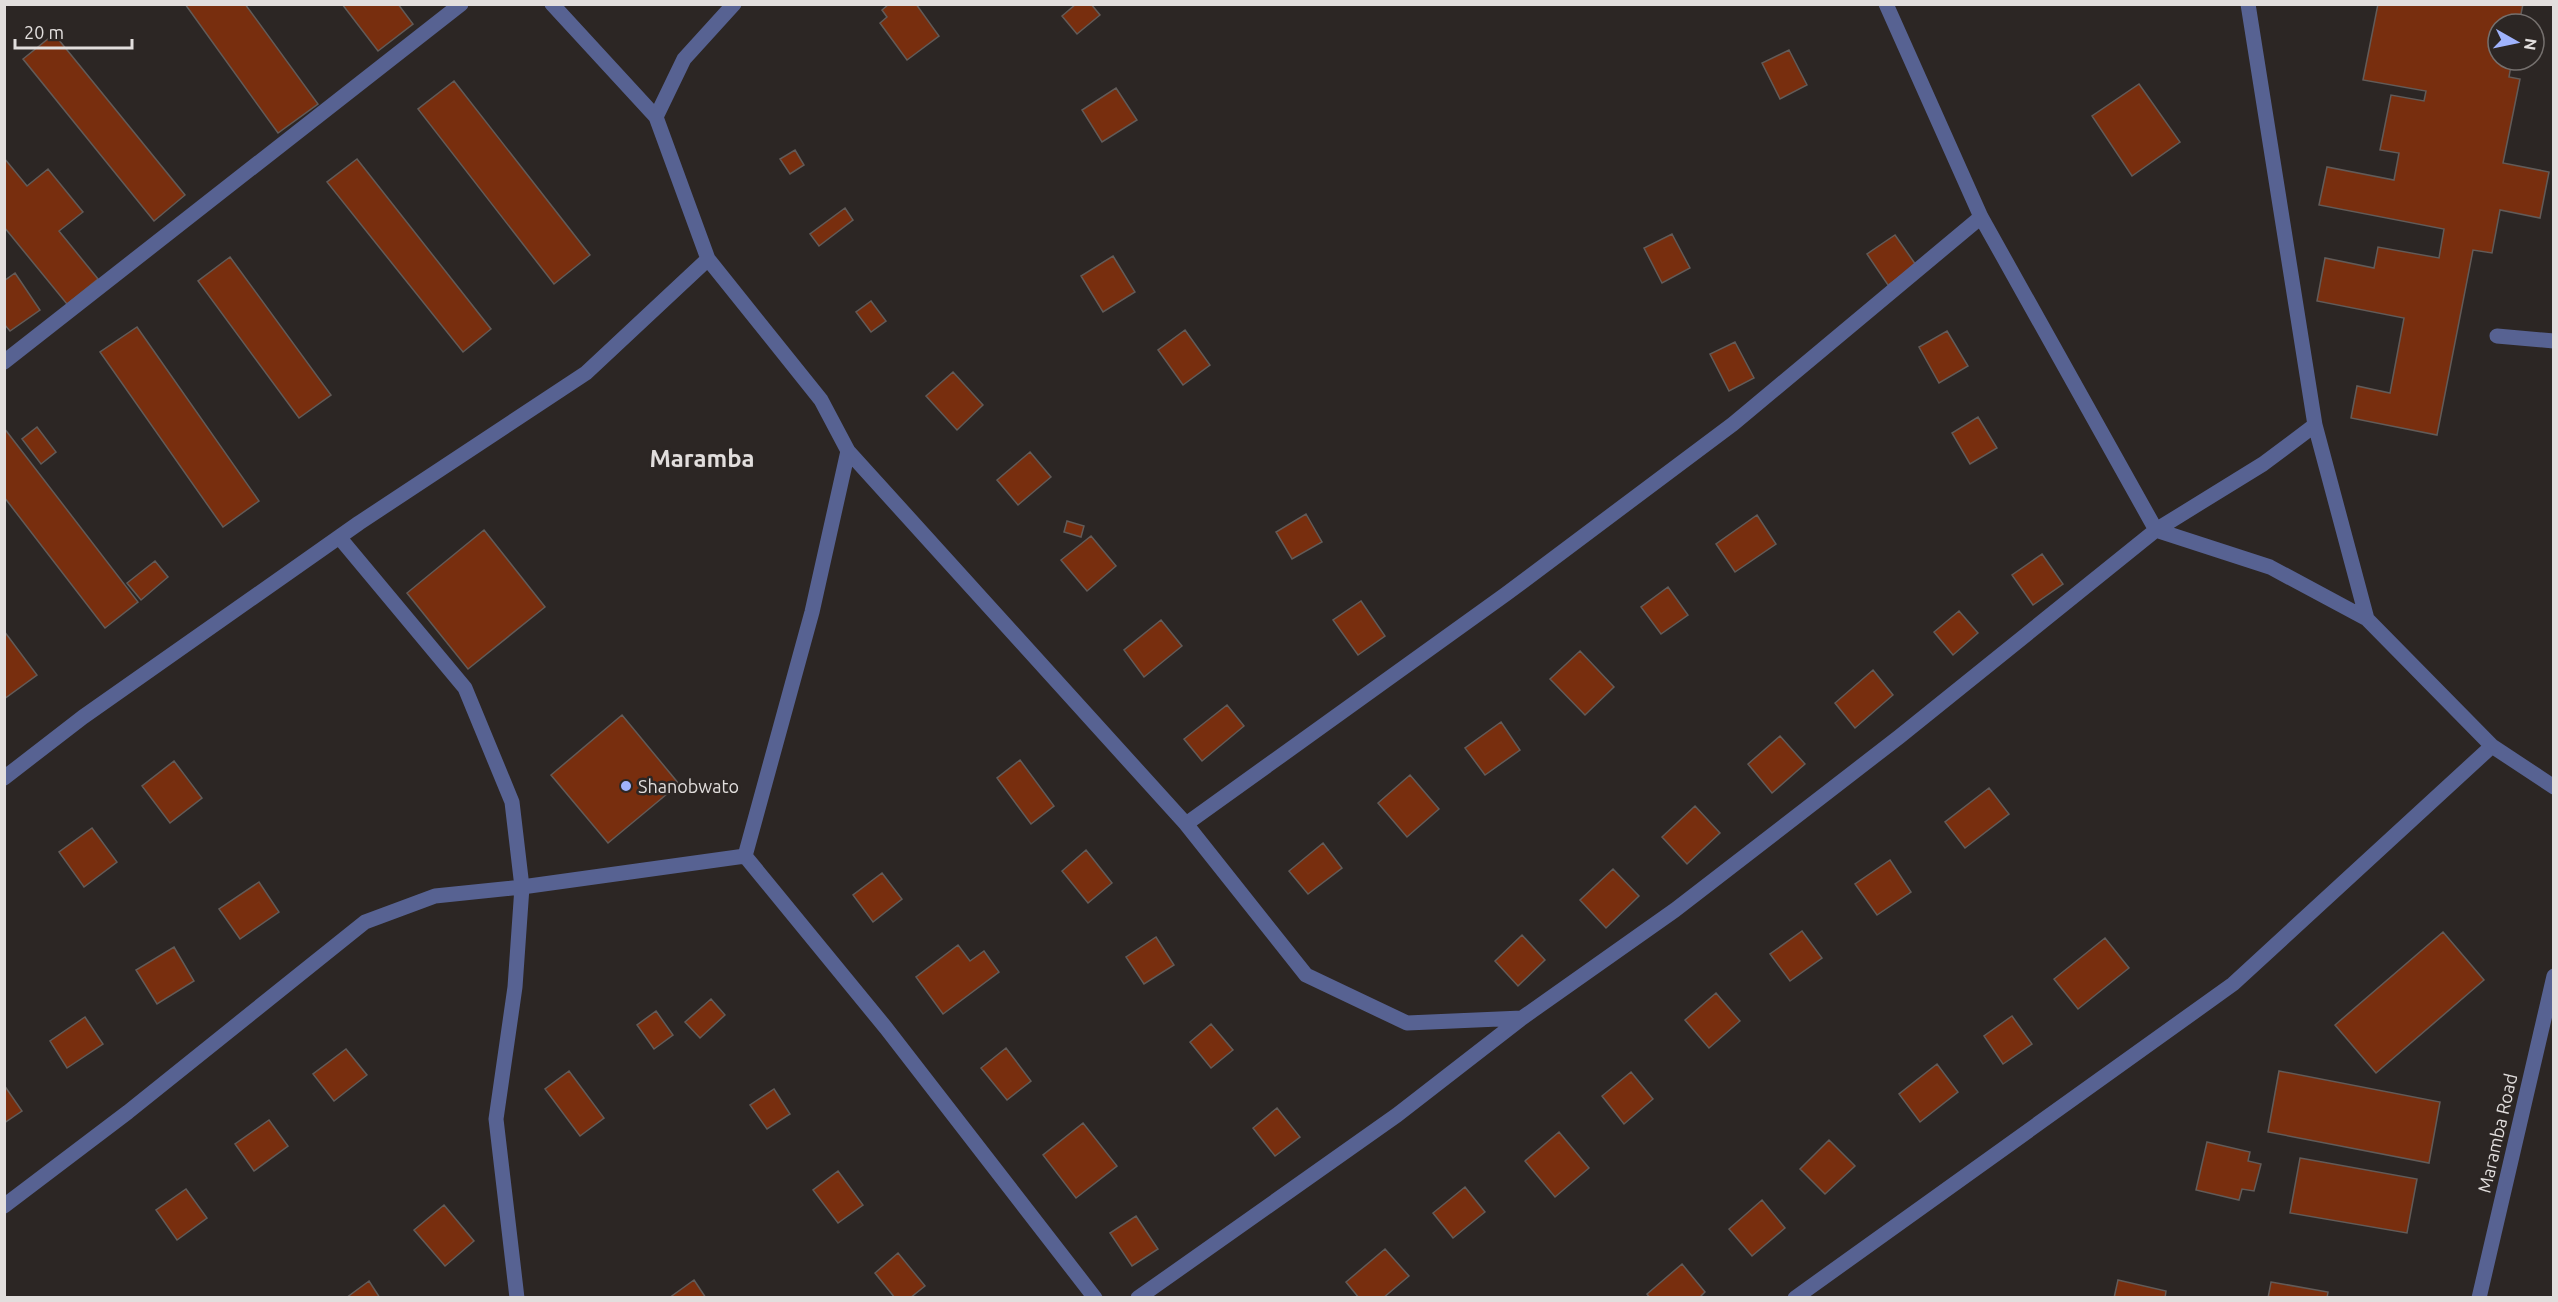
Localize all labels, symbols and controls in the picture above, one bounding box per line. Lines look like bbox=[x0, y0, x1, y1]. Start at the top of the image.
scale bar bbox=[15, 12, 132, 50]
north arrow bbox=[2486, 12, 2546, 72]
text: 20 m bbox=[24, 22, 64, 42]
text: N bbox=[2521, 37, 2541, 52]
district label: Maramba bbox=[649, 445, 755, 472]
place label: Shanobwato bbox=[638, 776, 739, 796]
marker: Shanobwato bbox=[619, 779, 633, 793]
street label: Maramba Road bbox=[2474, 1071, 2520, 1195]

